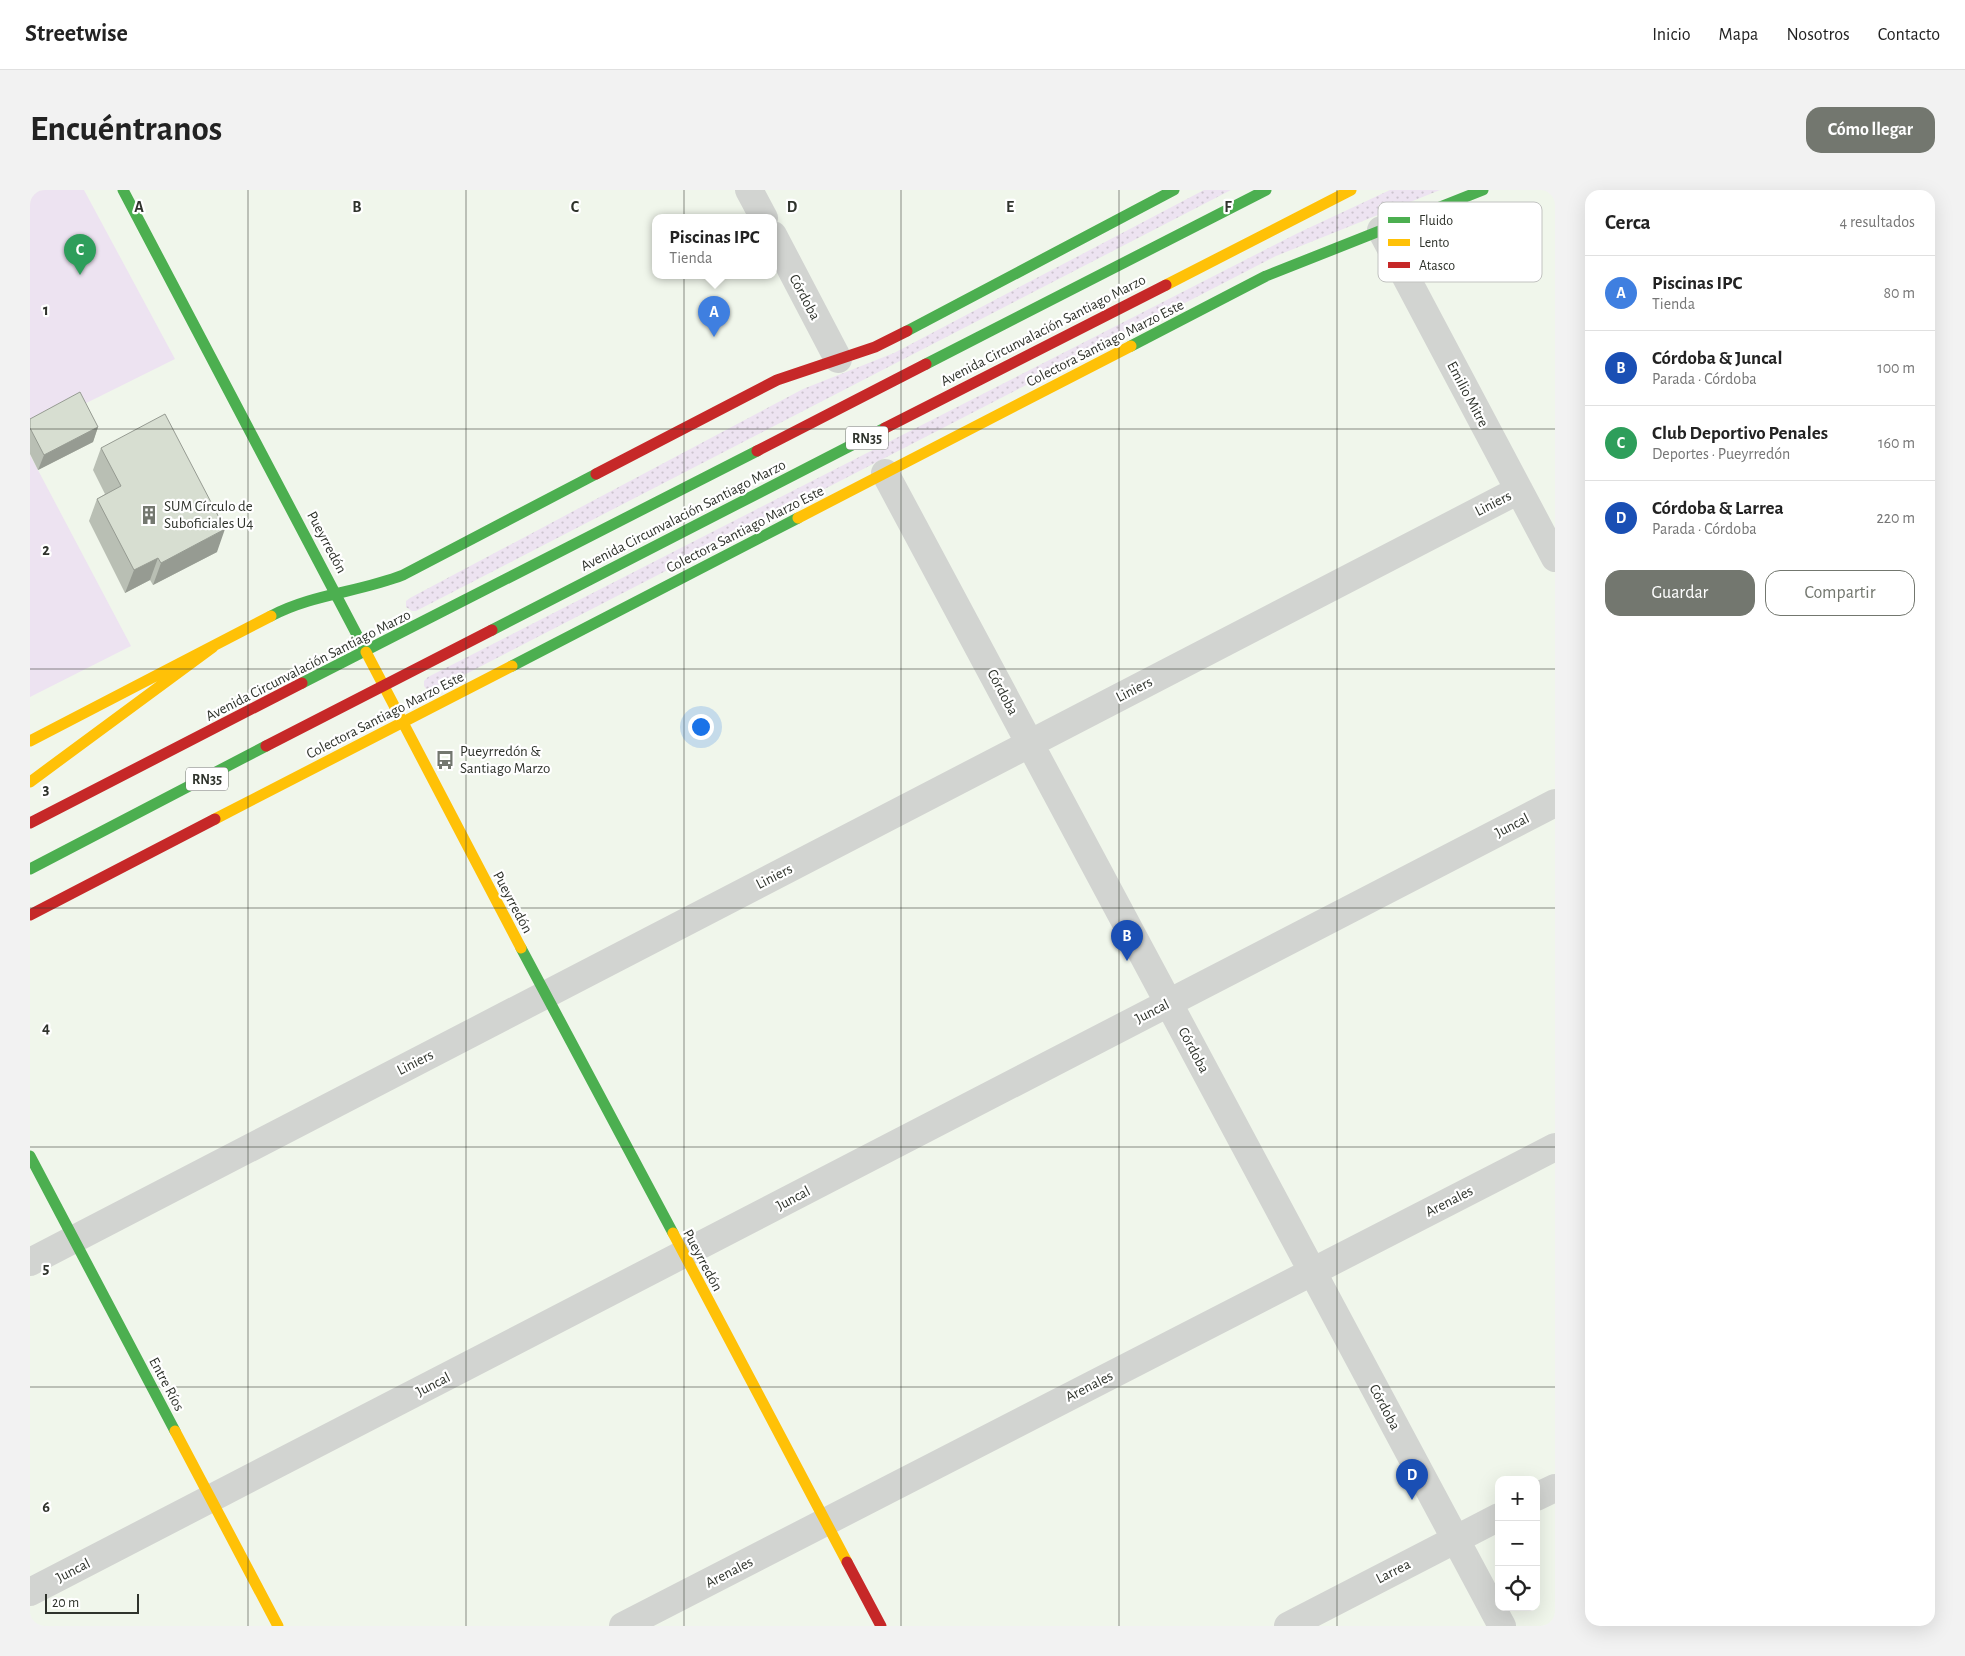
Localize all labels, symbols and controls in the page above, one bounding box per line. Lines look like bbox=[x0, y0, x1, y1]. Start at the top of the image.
text: Streetwise bbox=[25, 22, 128, 46]
text: Inicio bbox=[1652, 26, 1691, 44]
text: Mapa bbox=[1719, 26, 1758, 44]
text: Nosotros bbox=[1786, 26, 1850, 44]
text: Contacto bbox=[1878, 26, 1940, 44]
button: Cómo llegar bbox=[1806, 107, 1935, 153]
text: Encuéntranos bbox=[30, 112, 222, 147]
text: A bbox=[134, 199, 144, 215]
text: B bbox=[352, 199, 362, 215]
text: C bbox=[571, 199, 580, 215]
text: D bbox=[787, 199, 798, 215]
text: E bbox=[1006, 199, 1014, 215]
text: F bbox=[1224, 199, 1232, 215]
legend bbox=[1378, 202, 1542, 282]
text: Cerca bbox=[1605, 212, 1651, 233]
popup bbox=[652, 214, 777, 279]
text: Fluido bbox=[1419, 214, 1453, 228]
text: 4 resultados bbox=[1840, 214, 1915, 230]
text: Piscinas IPC bbox=[669, 228, 760, 247]
pin: C bbox=[64, 234, 96, 275]
text: Lento bbox=[1419, 236, 1450, 250]
text: Tienda bbox=[669, 250, 712, 266]
text: Atasco bbox=[1419, 259, 1455, 273]
street label: Córdoba bbox=[786, 272, 823, 323]
street label: Avenida Circunvalación Santiago Marzo bbox=[938, 272, 1148, 389]
text: Piscinas IPC bbox=[1652, 274, 1742, 293]
text: A bbox=[1616, 285, 1626, 301]
text: 80 m bbox=[1884, 285, 1915, 301]
pin: A bbox=[698, 296, 730, 337]
text: Tienda bbox=[1652, 296, 1695, 312]
street label: Colectora Santiago Marzo Este bbox=[1024, 297, 1186, 390]
text: 1 bbox=[43, 302, 49, 318]
text: Córdoba & Juncal bbox=[1652, 349, 1782, 368]
street label: Emilio Mitre bbox=[1444, 359, 1491, 430]
text: B bbox=[1616, 360, 1626, 376]
text: 100 m bbox=[1877, 360, 1915, 376]
text: Parada · Córdoba bbox=[1652, 371, 1757, 387]
text: Club Deportivo Penales bbox=[1652, 424, 1828, 443]
road number: RN35 bbox=[846, 427, 888, 450]
text: C bbox=[1617, 435, 1625, 451]
text: 160 m bbox=[1878, 435, 1915, 451]
text: Deportes · Pueyrredón bbox=[1652, 446, 1790, 462]
street label: Avenida Circunvalación Santiago Marzo bbox=[578, 457, 788, 574]
street label: Colectora Santiago Marzo Este bbox=[664, 483, 826, 576]
street label: Liniers bbox=[1473, 488, 1514, 519]
place label: SUM Círculo de Suboficiales U4 bbox=[164, 499, 253, 531]
text: Córdoba & Larrea bbox=[1652, 499, 1784, 518]
building icon: SUM Círculo de Suboficiales U4 bbox=[138, 504, 160, 526]
street label: Pueyrredón bbox=[304, 509, 349, 576]
text: D bbox=[1616, 510, 1626, 526]
text: 220 m bbox=[1877, 510, 1915, 526]
text: Parada · Córdoba bbox=[1652, 521, 1757, 537]
text: 2 bbox=[42, 542, 50, 558]
button: Guardar bbox=[1605, 570, 1755, 616]
button: Compartir bbox=[1765, 570, 1915, 616]
street label: Avenida Circunvalación Santiago Marzo bbox=[203, 607, 413, 724]
street label: Córdoba bbox=[984, 667, 1021, 718]
street label: Colectora Santiago Marzo Este bbox=[304, 669, 466, 762]
street label: Liniers bbox=[1114, 674, 1155, 705]
your location bbox=[688, 714, 714, 740]
place label: Pueyrredón & Santiago Marzo bbox=[460, 744, 550, 776]
bus stop icon: Pueyrredón & Santiago Marzo bbox=[434, 749, 456, 771]
road number: RN35 bbox=[186, 768, 228, 790]
text: 3 bbox=[43, 781, 50, 797]
street label: Juncal bbox=[1493, 811, 1532, 840]
street label: Liniers bbox=[754, 861, 795, 892]
street label: Pueyrredón bbox=[490, 869, 535, 936]
pin: B bbox=[1111, 920, 1143, 961]
street label: Juncal bbox=[1133, 997, 1172, 1026]
text: 4 bbox=[42, 1020, 50, 1036]
street label: Córdoba bbox=[1175, 1025, 1212, 1076]
street label: Liniers bbox=[395, 1047, 436, 1078]
street label: Juncal bbox=[774, 1183, 813, 1214]
street label: Arenales bbox=[1423, 1183, 1475, 1220]
street label: Pueyrredón bbox=[680, 1227, 725, 1294]
text: 5 bbox=[43, 1260, 50, 1276]
street label: Entre Ríos bbox=[146, 1355, 187, 1414]
street label: Arenales bbox=[1063, 1368, 1115, 1405]
street label: Juncal bbox=[414, 1370, 453, 1399]
street label: Córdoba bbox=[1366, 1382, 1403, 1433]
pin: D bbox=[1396, 1459, 1428, 1500]
map controls bbox=[1495, 1476, 1540, 1611]
button: + bbox=[1495, 1476, 1540, 1521]
text: 6 bbox=[42, 1499, 50, 1515]
button: − bbox=[1495, 1521, 1540, 1566]
street label: Arenales bbox=[703, 1554, 755, 1591]
street label: Juncal bbox=[54, 1556, 93, 1585]
street label: Larrea bbox=[1374, 1556, 1413, 1586]
button: locate bbox=[1495, 1566, 1540, 1611]
scale bar bbox=[45, 1591, 139, 1614]
text: 20 m bbox=[52, 1596, 79, 1610]

